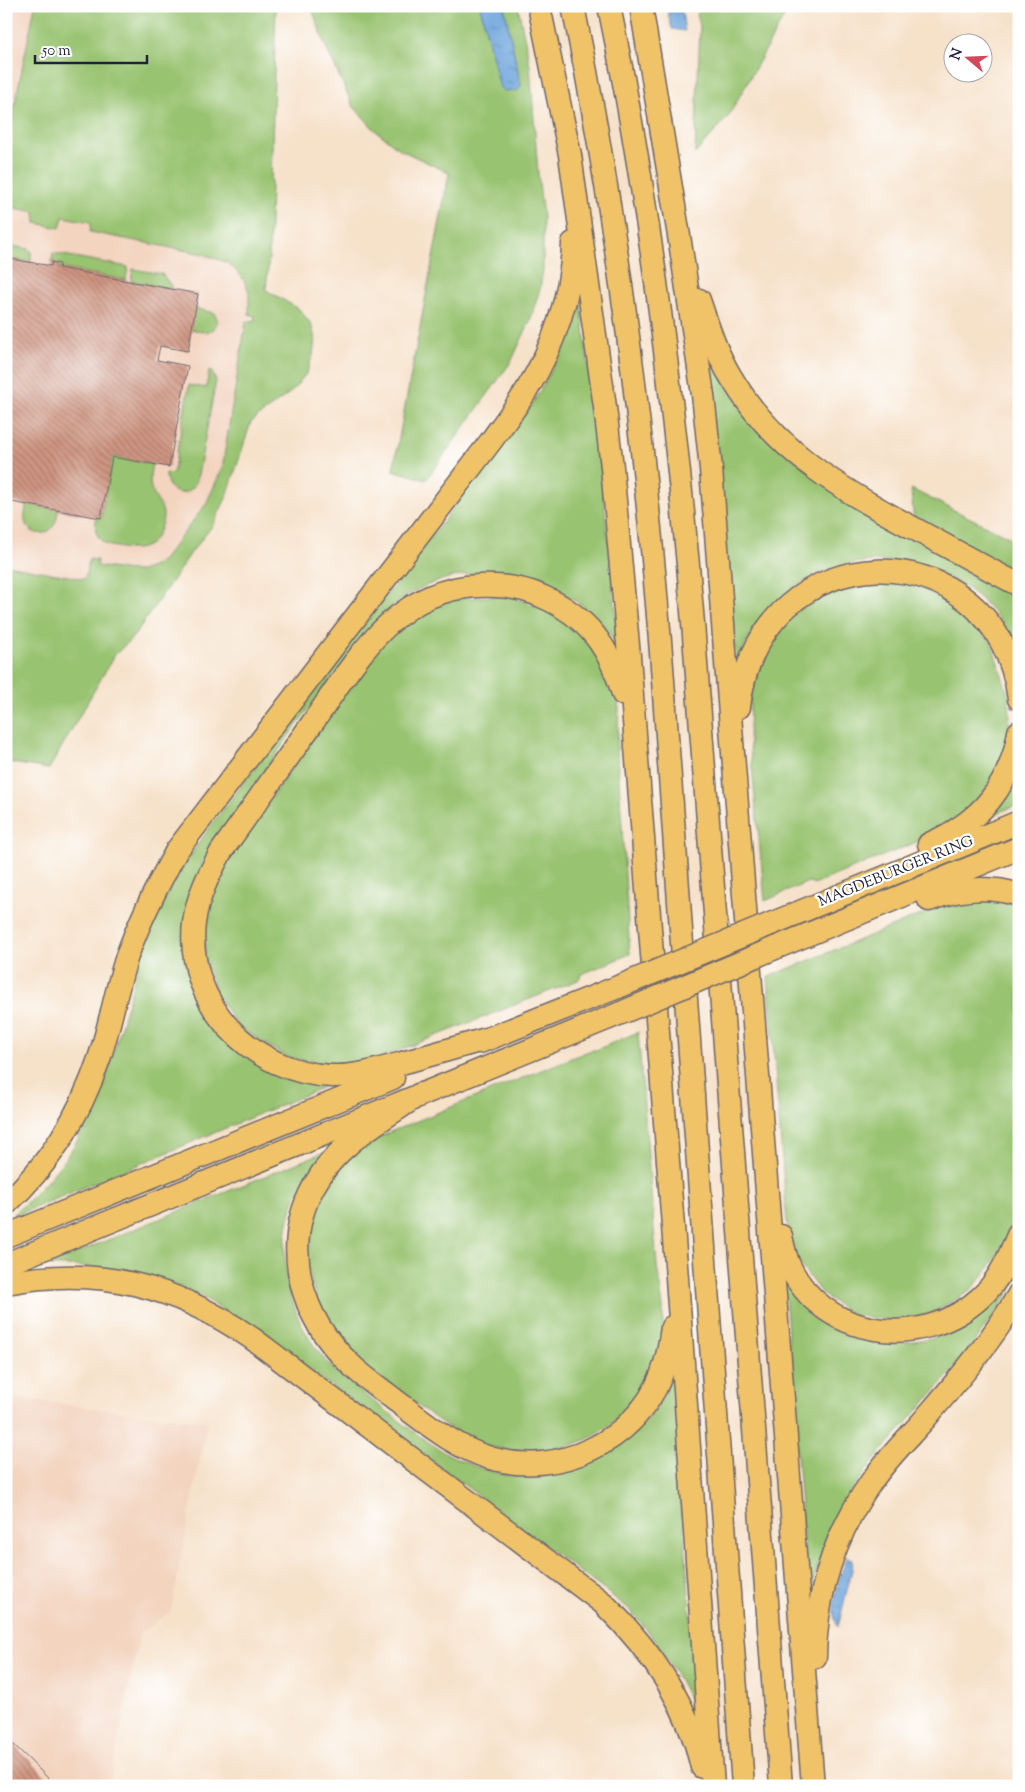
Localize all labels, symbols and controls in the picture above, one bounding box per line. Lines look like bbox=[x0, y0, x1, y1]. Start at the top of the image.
scale bar bbox=[35, 32, 148, 64]
north arrow bbox=[942, 32, 992, 82]
text: 50 m bbox=[41, 41, 71, 62]
text: N bbox=[946, 46, 969, 63]
street label: MAGDEBURGER RING bbox=[815, 831, 977, 913]

